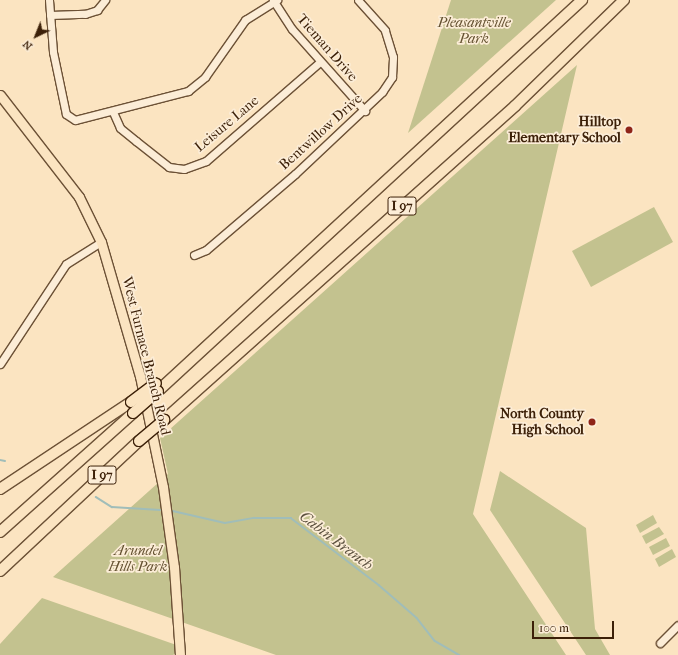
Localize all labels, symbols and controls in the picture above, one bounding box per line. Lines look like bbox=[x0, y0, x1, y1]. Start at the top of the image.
street label: Tieman Drive bbox=[293, 11, 361, 85]
park label: Pleasantville Park bbox=[437, 15, 511, 48]
north arrow bbox=[16, 16, 56, 56]
text: N bbox=[20, 38, 35, 53]
street label: Bentwillow Drive bbox=[276, 90, 366, 174]
street label: Leisure Lane bbox=[192, 92, 262, 156]
place label: Hilltop Elementary School bbox=[508, 114, 621, 146]
marker: Hilltop Elementary School bbox=[624, 125, 634, 135]
road number: I 97 bbox=[387, 195, 417, 217]
street label: West Furnace Branch Road bbox=[118, 275, 174, 437]
place label: North County High School bbox=[500, 406, 584, 438]
marker: North County High School bbox=[587, 417, 597, 427]
road number: I 97 bbox=[87, 464, 117, 486]
water label: Cabin Branch bbox=[296, 508, 376, 574]
park label: Arundel Hills Park bbox=[109, 543, 167, 576]
scale bar bbox=[534, 613, 616, 639]
text: 100 m bbox=[539, 621, 569, 635]

